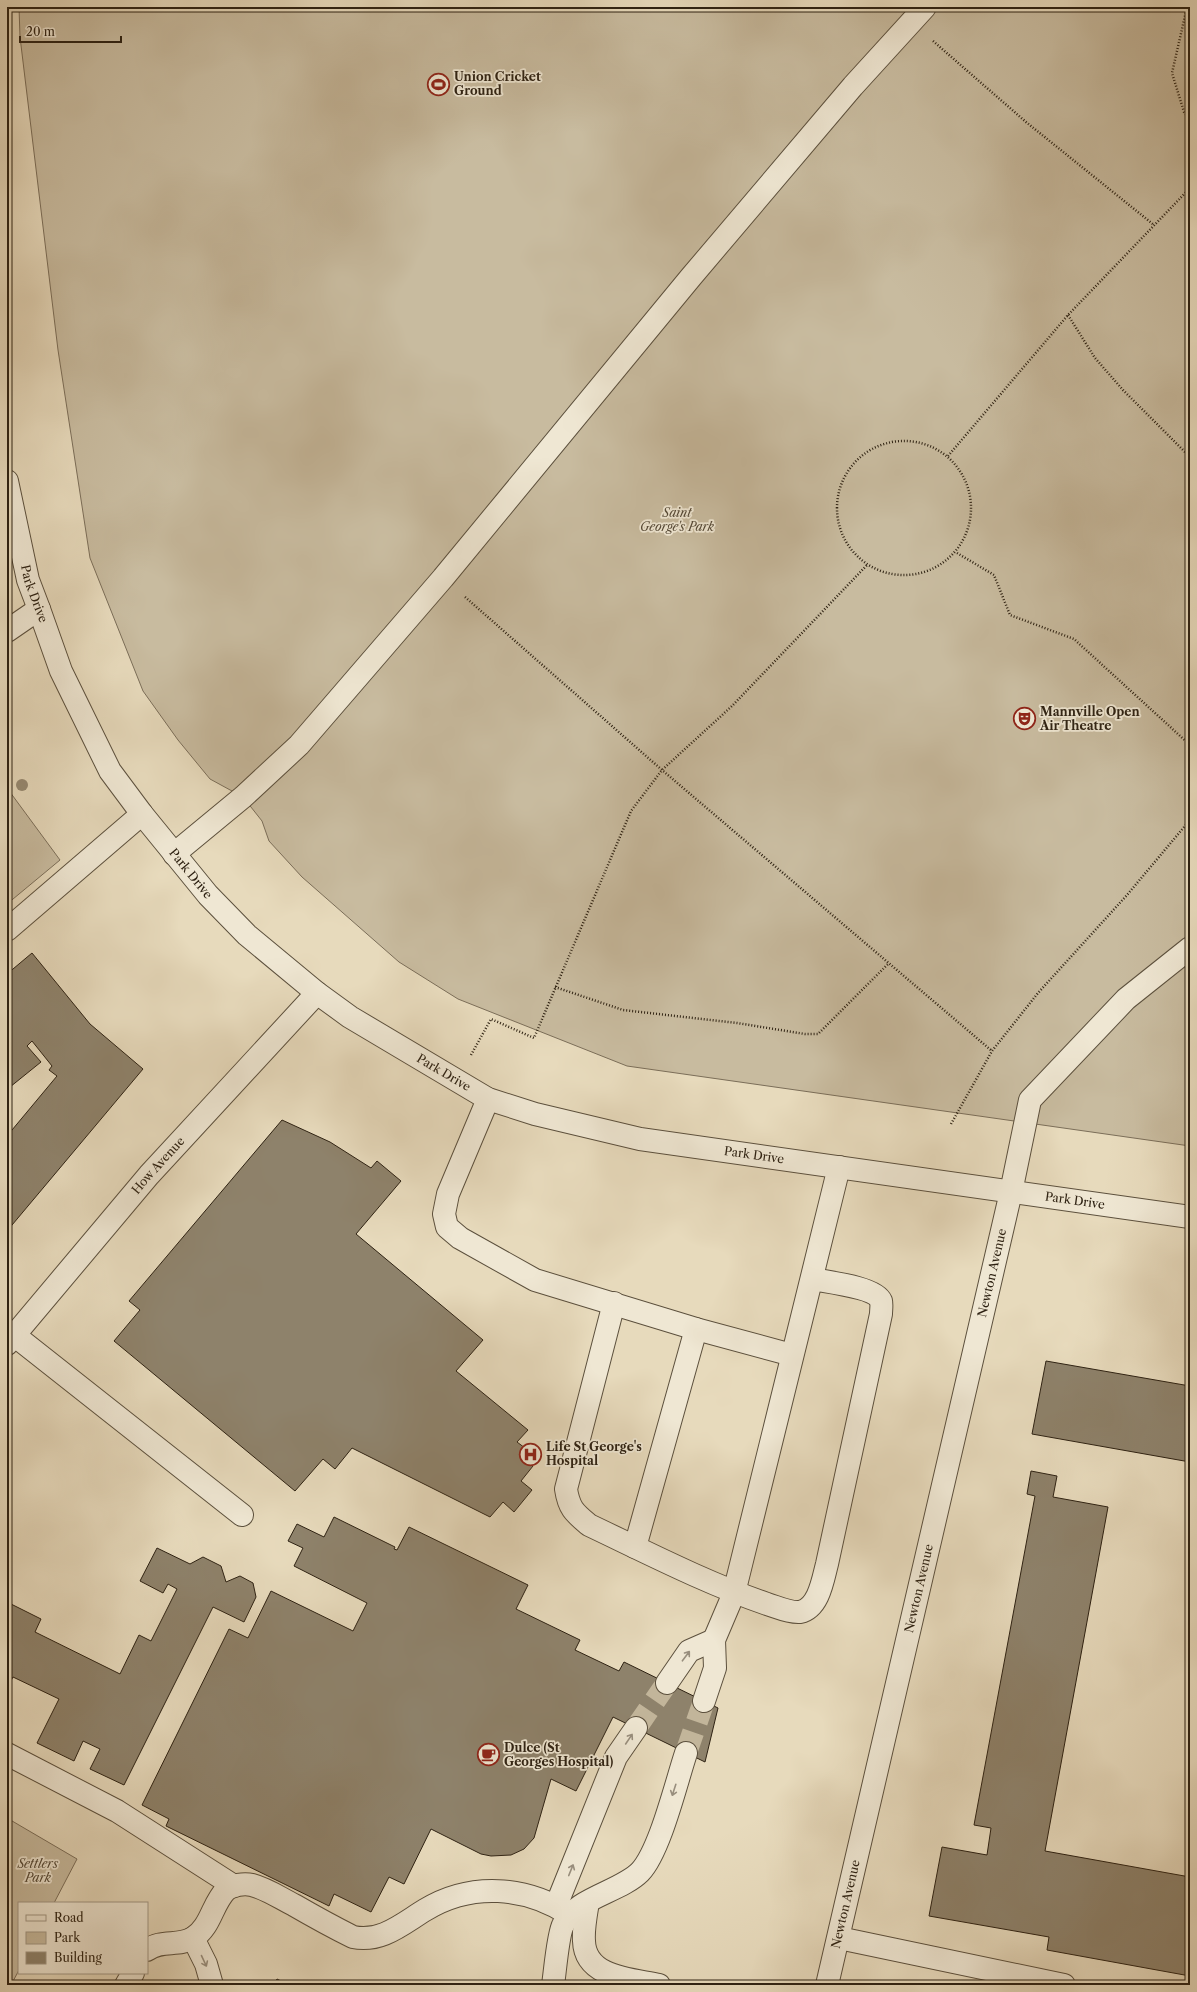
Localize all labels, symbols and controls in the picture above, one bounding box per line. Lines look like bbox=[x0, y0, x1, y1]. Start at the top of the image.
scale bar bbox=[20, 18, 121, 44]
text: 20 m bbox=[26, 24, 55, 39]
place label: Union Cricket Ground bbox=[454, 69, 541, 98]
sports icon: Union Cricket Ground bbox=[425, 71, 451, 97]
park label: Saint George's Park bbox=[640, 505, 715, 534]
street label: Park Drive bbox=[18, 563, 51, 625]
place label: Mannville Open Air Theatre bbox=[1039, 704, 1141, 733]
theatre icon: Mannville Open Air Theatre bbox=[1011, 706, 1037, 732]
street label: Park Drive bbox=[166, 845, 216, 902]
street label: Park Drive bbox=[414, 1050, 474, 1094]
street label: How Avenue bbox=[128, 1133, 188, 1197]
street label: Park Drive bbox=[723, 1143, 785, 1166]
street label: Park Drive bbox=[1044, 1189, 1106, 1212]
street label: Newton Avenue bbox=[974, 1227, 1009, 1319]
place label: Life St George's Hospital bbox=[546, 1439, 642, 1468]
hospital icon: Life St George's Hospital bbox=[518, 1441, 544, 1467]
street label: Newton Avenue bbox=[901, 1542, 936, 1634]
one-way arrow bbox=[682, 1650, 690, 1661]
one-way arrow bbox=[625, 1733, 633, 1744]
place label: Dulce (St Georges Hospital) bbox=[504, 1740, 614, 1769]
cafe icon: Dulce (St Georges Hospital) bbox=[476, 1742, 502, 1768]
one-way arrow bbox=[670, 1783, 677, 1796]
park label: Settlers Park bbox=[17, 1856, 59, 1885]
street label: Newton Avenue bbox=[828, 1858, 863, 1950]
one-way arrow bbox=[568, 1864, 575, 1876]
legend bbox=[18, 1902, 148, 1974]
text: Road bbox=[54, 1910, 84, 1925]
text: Park bbox=[54, 1930, 81, 1945]
text: Building bbox=[54, 1950, 102, 1965]
one-way arrow bbox=[201, 1954, 209, 1966]

